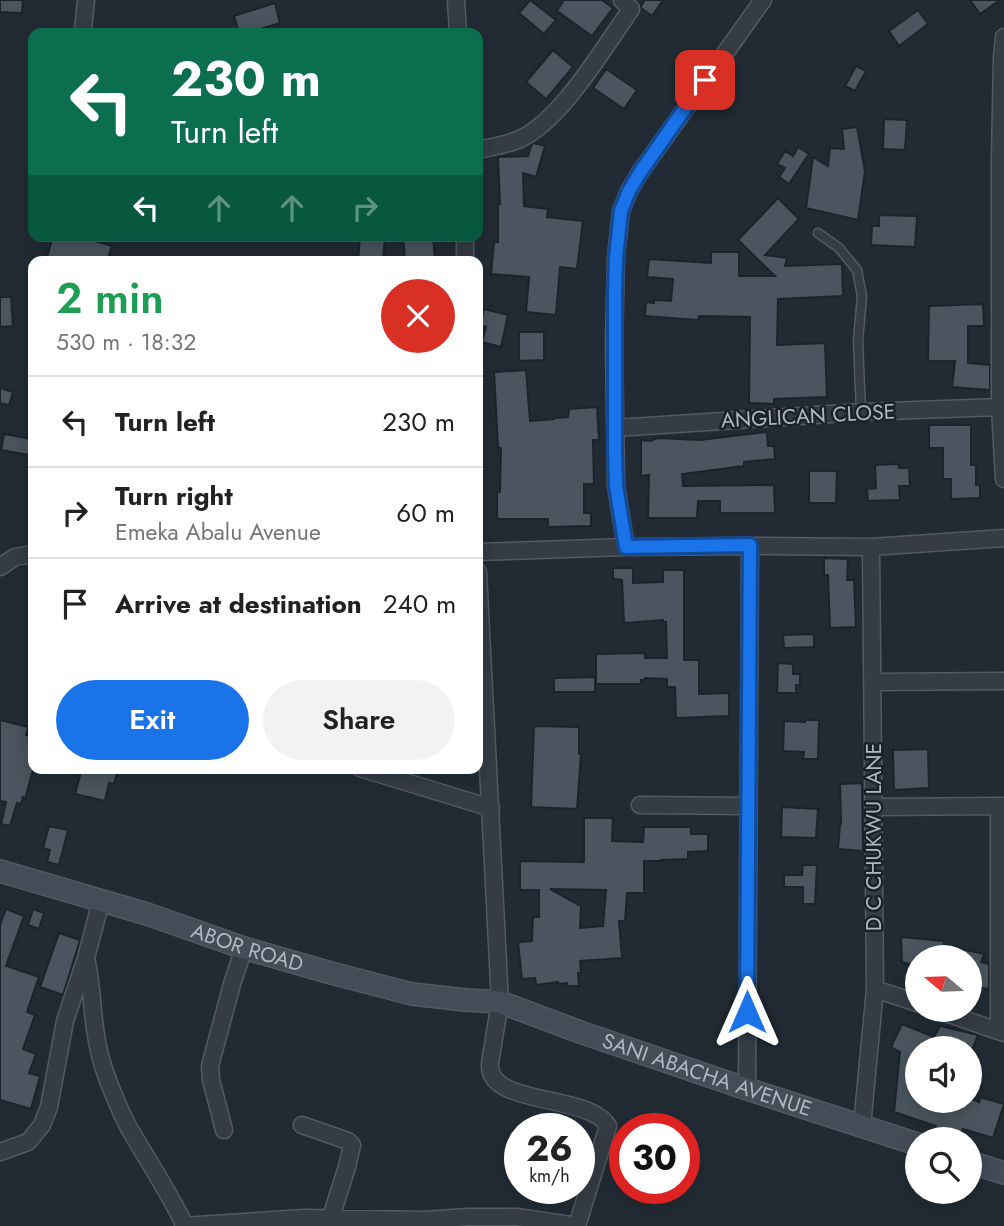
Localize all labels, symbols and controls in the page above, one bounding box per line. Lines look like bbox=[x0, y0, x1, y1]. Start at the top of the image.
text: 230 m bbox=[171, 44, 321, 114]
pin bbox=[675, 50, 735, 110]
icon: left bbox=[56, 56, 147, 147]
icon: arrive bbox=[686, 61, 724, 99]
text: Turn left bbox=[171, 109, 278, 155]
icon: left bbox=[127, 189, 165, 227]
icon: ahead bbox=[200, 189, 238, 227]
icon: ahead bbox=[273, 189, 311, 227]
icon: right bbox=[346, 189, 384, 227]
text: 2 min bbox=[56, 268, 164, 329]
button: close bbox=[381, 279, 455, 353]
text: 530 m · 18:32 bbox=[56, 325, 196, 359]
street label: ANGLICAN CLOSE bbox=[720, 396, 896, 436]
icon: left bbox=[56, 403, 94, 441]
text: Turn left bbox=[115, 403, 215, 441]
text: 230 m bbox=[382, 403, 455, 441]
text: Turn right bbox=[115, 477, 233, 515]
icon: right bbox=[56, 494, 94, 532]
text: 60 m bbox=[396, 494, 455, 532]
text: Emeka Abalu Avenue bbox=[115, 515, 321, 549]
icon: arrive bbox=[56, 585, 94, 623]
text: Arrive at destination bbox=[115, 585, 362, 623]
text: 240 m bbox=[383, 585, 456, 623]
button: Exit bbox=[56, 680, 249, 760]
button: Share bbox=[263, 680, 455, 760]
street label: D C CHUKWU LANE bbox=[859, 743, 889, 931]
street label: ABOR ROAD bbox=[187, 916, 307, 979]
north arrow bbox=[905, 945, 982, 1022]
map controls bbox=[905, 945, 982, 1204]
position arrow bbox=[710, 975, 784, 1049]
street label: SANI ABACHA AVENUE bbox=[598, 1026, 816, 1124]
button: sound bbox=[905, 1036, 982, 1113]
speed limit sign: 30 bbox=[609, 1113, 700, 1204]
text: 26 bbox=[526, 1124, 573, 1174]
button: search bbox=[905, 1127, 982, 1204]
text: km/h bbox=[529, 1163, 570, 1189]

